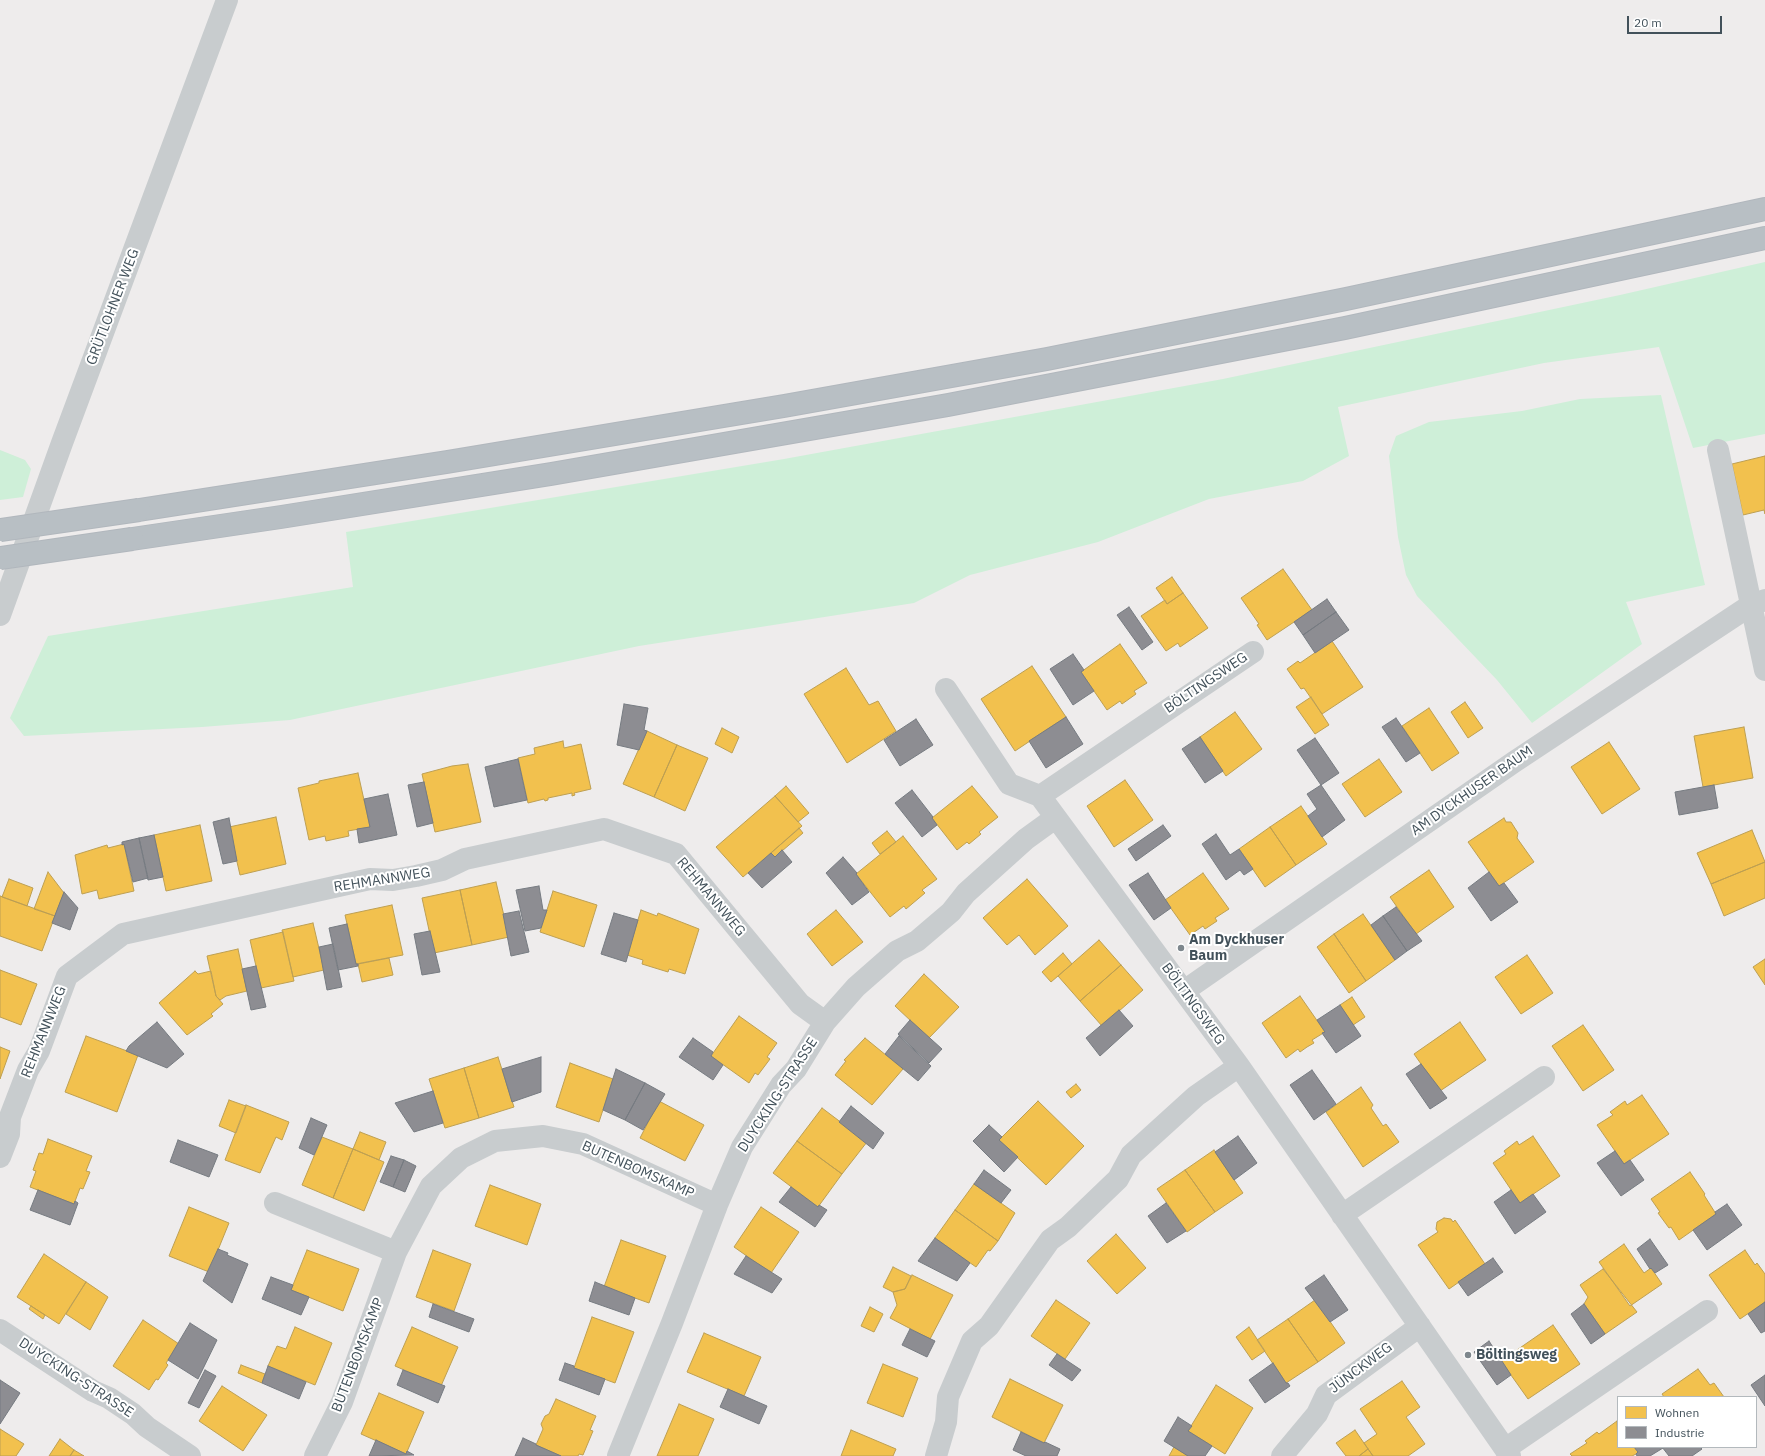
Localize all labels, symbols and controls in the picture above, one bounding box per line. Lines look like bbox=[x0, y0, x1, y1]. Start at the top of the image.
scale bar bbox=[1629, 8, 1724, 34]
text: 20 m bbox=[1634, 15, 1662, 30]
street label: GRÜTLOHNER WEG bbox=[83, 247, 143, 367]
street label: BÖLTINGSWEG bbox=[1161, 649, 1251, 717]
street label: AM DYCKHUSER BAUM bbox=[1408, 743, 1536, 839]
street label: REHMANNWEG bbox=[673, 854, 749, 940]
street label: REHMANNWEG bbox=[333, 864, 431, 896]
place label: Am Dyckhuser Baum bbox=[1189, 932, 1284, 964]
marker: Am Dyckhuser Baum bbox=[1176, 943, 1186, 953]
street label: BÖLTINGSWEG bbox=[1158, 960, 1228, 1048]
street label: REHMANNWEG bbox=[18, 984, 70, 1080]
street label: DUYCKING-STRASSE bbox=[735, 1035, 821, 1155]
street label: BUTENBOMSKAMP bbox=[579, 1138, 697, 1202]
street label: BUTENBOMSKAMP bbox=[328, 1296, 388, 1414]
street label: DUYCKING-STRASSE bbox=[16, 1335, 136, 1421]
street label: JÜNCKWEG bbox=[1326, 1339, 1396, 1397]
place label: Böltingsweg bbox=[1476, 1347, 1557, 1363]
marker: Böltingsweg bbox=[1463, 1350, 1473, 1360]
legend bbox=[1617, 1396, 1757, 1448]
text: Wohnen bbox=[1655, 1405, 1699, 1420]
text: Industrie bbox=[1655, 1425, 1704, 1440]

